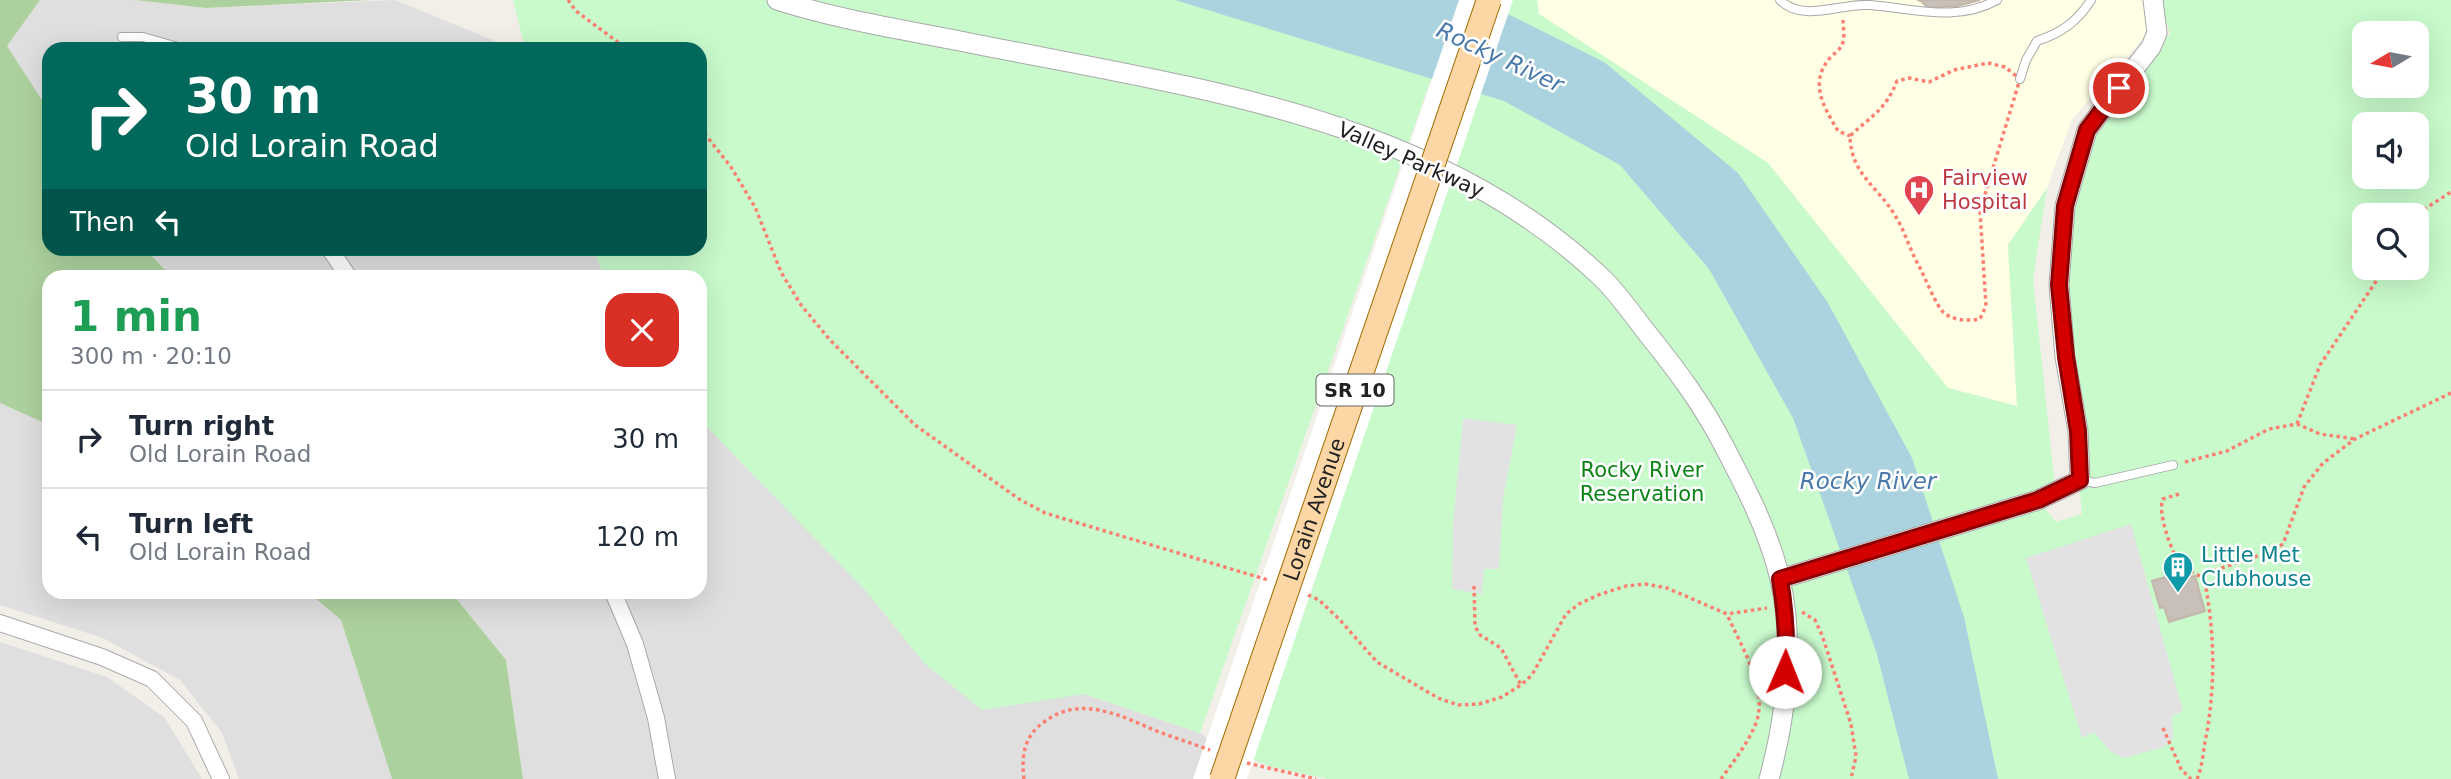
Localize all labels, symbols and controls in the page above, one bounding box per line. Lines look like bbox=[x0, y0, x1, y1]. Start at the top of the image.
water label: Rocky River bbox=[1433, 16, 1569, 98]
north arrow bbox=[2352, 21, 2429, 98]
map controls bbox=[2352, 21, 2429, 280]
pin bbox=[2089, 58, 2149, 118]
text: 30 m bbox=[185, 68, 321, 125]
icon: arrive bbox=[2100, 69, 2138, 107]
icon: right bbox=[70, 70, 161, 161]
button: sound bbox=[2352, 112, 2429, 189]
street label: Valley Parkway bbox=[1334, 117, 1488, 203]
text: Old Lorain Road bbox=[185, 127, 439, 165]
place label: Fairview Hospital bbox=[1942, 166, 2028, 214]
hospital icon: Fairview Hospital bbox=[1902, 173, 1936, 217]
icon: left bbox=[149, 203, 187, 241]
button: search bbox=[2352, 203, 2429, 280]
text: Then bbox=[70, 207, 135, 237]
text: 1 min bbox=[70, 292, 202, 341]
button: close bbox=[605, 293, 679, 367]
text: 300 m · 20:10 bbox=[70, 343, 232, 369]
road number: SR 10 bbox=[1316, 374, 1394, 406]
text: Turn right bbox=[129, 411, 274, 441]
icon: right bbox=[70, 420, 108, 458]
text: 30 m bbox=[612, 424, 679, 454]
street label: Lorain Avenue bbox=[1279, 435, 1350, 584]
text: Old Lorain Road bbox=[129, 441, 311, 467]
park label: Rocky River Reservation bbox=[1580, 458, 1704, 506]
water label: Rocky River bbox=[1800, 468, 1938, 494]
text: Turn left bbox=[129, 509, 253, 539]
icon: left bbox=[70, 518, 108, 556]
text: 120 m bbox=[596, 522, 679, 552]
text: Old Lorain Road bbox=[129, 539, 311, 565]
place label: Little Met Clubhouse bbox=[2201, 543, 2311, 591]
building icon: Little Met Clubhouse bbox=[2161, 550, 2195, 594]
position arrow bbox=[1748, 635, 1822, 709]

